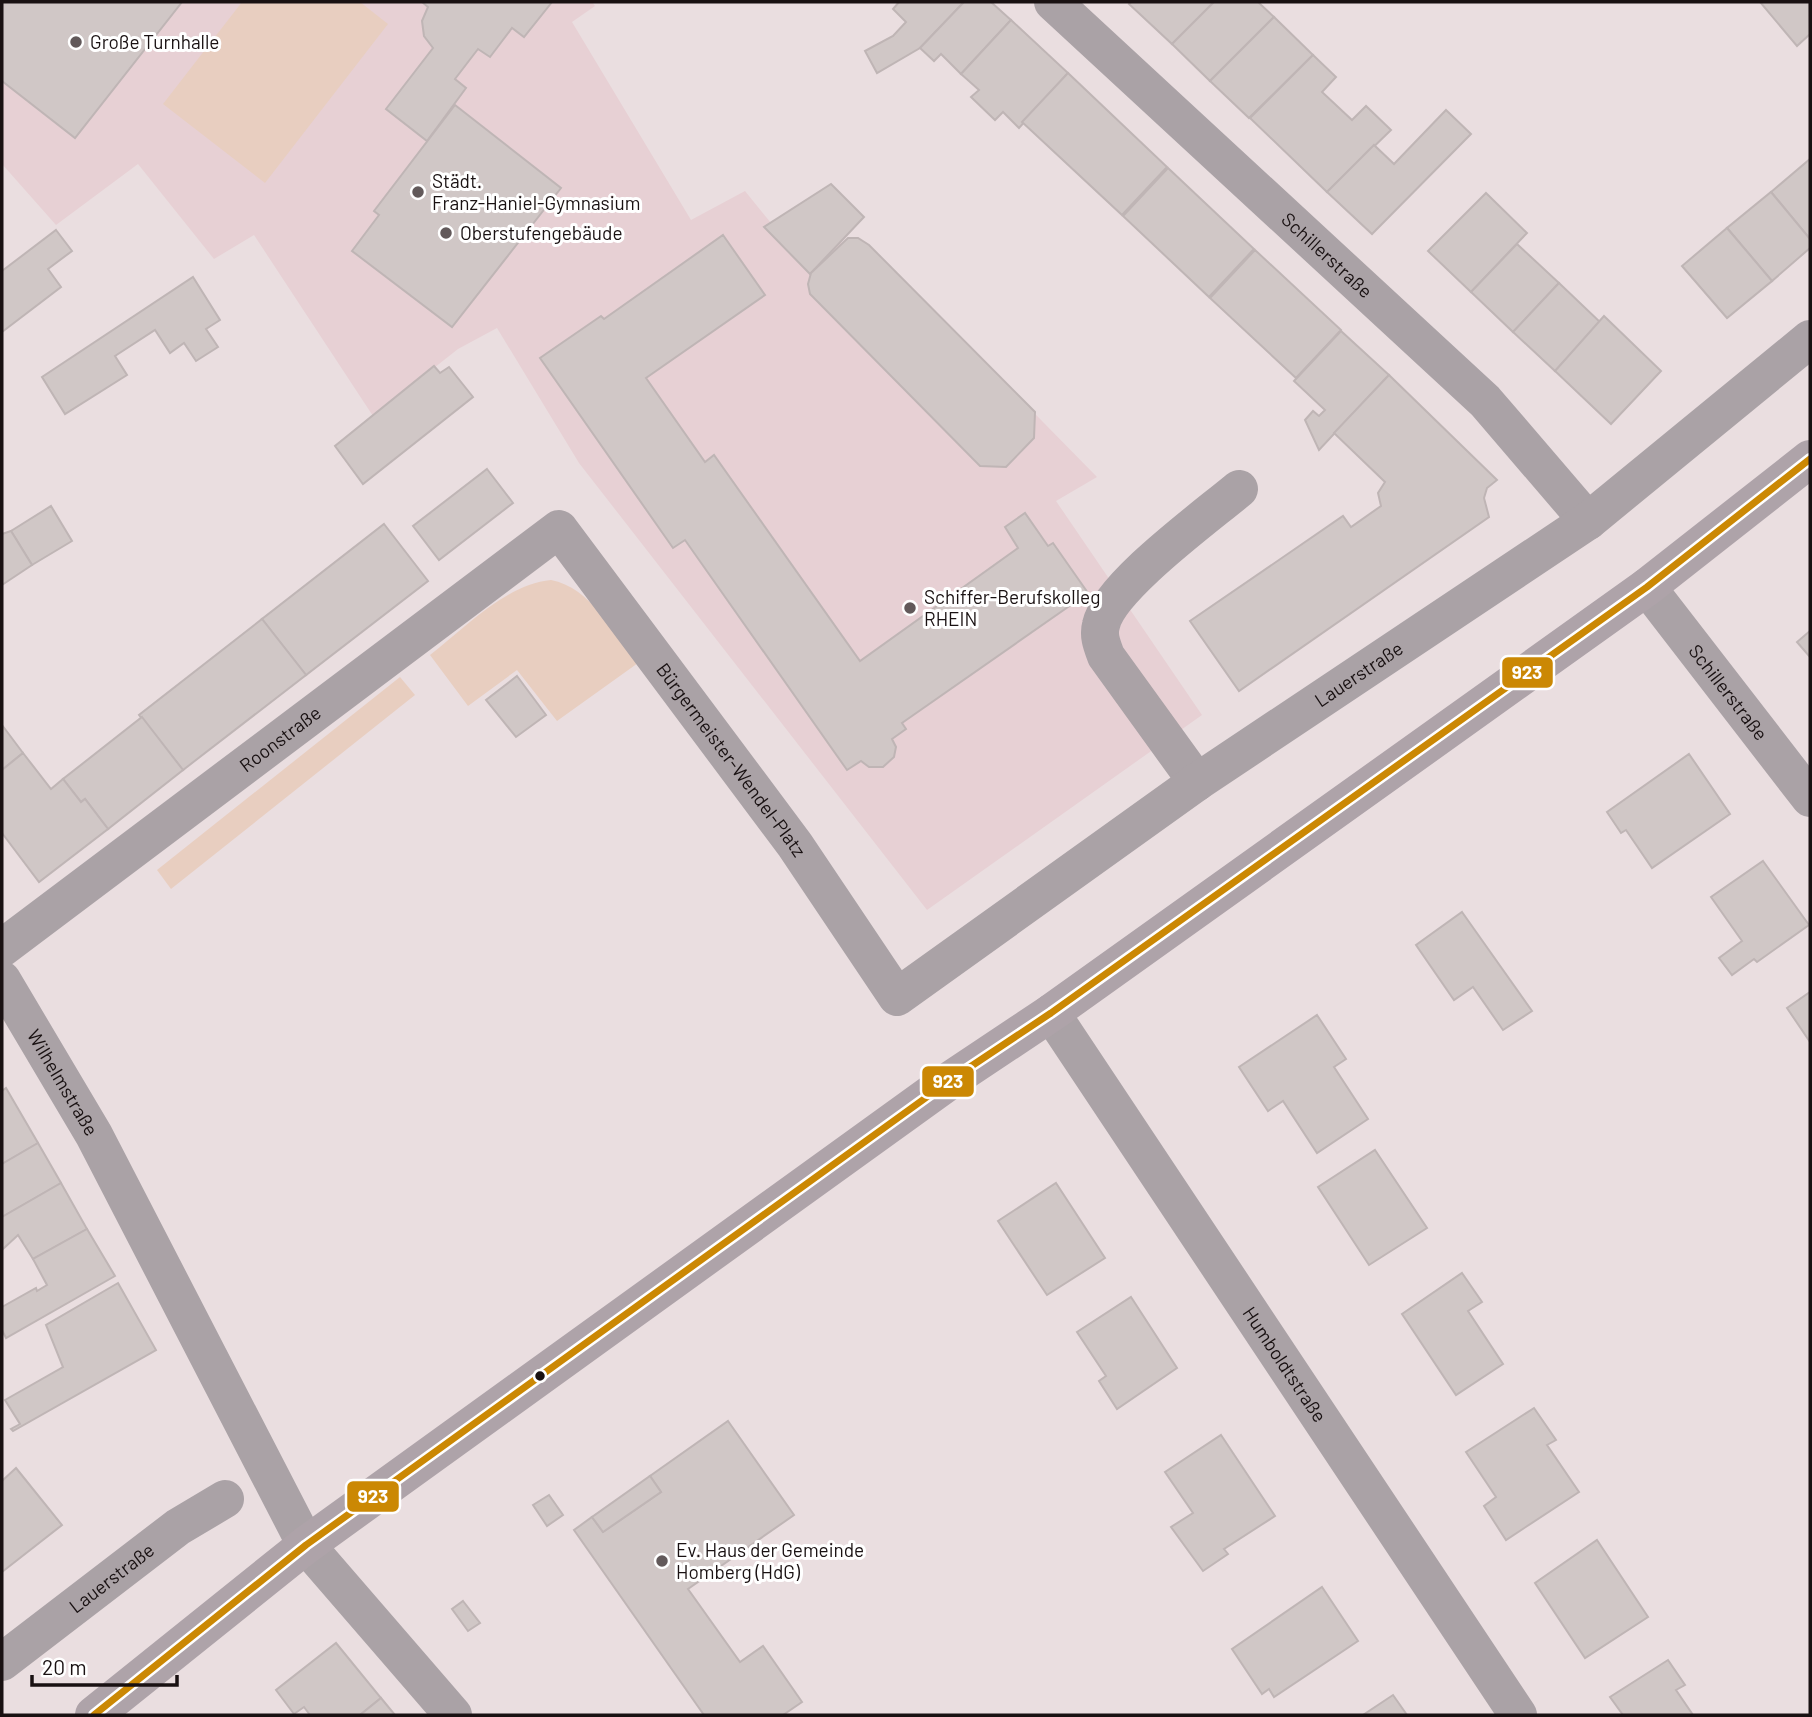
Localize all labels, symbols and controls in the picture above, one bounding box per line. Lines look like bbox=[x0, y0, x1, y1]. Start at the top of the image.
place label: Große Turnhalle bbox=[90, 30, 219, 53]
marker: Große Turnhalle bbox=[68, 34, 84, 50]
place label: Städt. Franz-Haniel-Gymnasium bbox=[432, 169, 641, 214]
marker: Städt. Franz-Haniel-Gymnasium bbox=[410, 184, 426, 200]
street label: Schillerstraße bbox=[1277, 207, 1377, 302]
place label: Oberstufengebäude bbox=[460, 221, 623, 244]
marker: Oberstufengebäude bbox=[438, 225, 454, 241]
place label: Schiffer-Berufskolleg RHEIN bbox=[924, 585, 1100, 630]
marker: Schiffer-Berufskolleg RHEIN bbox=[902, 600, 918, 616]
street label: Lauerstraße bbox=[1310, 636, 1407, 711]
street label: Schillerstraße bbox=[1684, 639, 1773, 745]
line badge: 923 bbox=[1501, 656, 1554, 689]
street label: Bürgermeister-Wendel-Platz bbox=[652, 658, 811, 861]
text: 923 bbox=[1512, 660, 1542, 683]
street label: Roonstraße bbox=[235, 700, 325, 776]
street label: Wilhelmstraße bbox=[23, 1025, 104, 1139]
line badge: 923 bbox=[921, 1065, 975, 1098]
text: 923 bbox=[933, 1069, 963, 1092]
street label: Humboldtstraße bbox=[1238, 1302, 1332, 1426]
unlabelled marker bbox=[533, 1369, 547, 1383]
line badge: 923 bbox=[346, 1480, 400, 1513]
text: 923 bbox=[358, 1484, 388, 1507]
street label: Lauerstraße bbox=[64, 1538, 158, 1618]
place label: Ev. Haus der Gemeinde Homberg (HdG) bbox=[676, 1538, 864, 1583]
marker: Ev. Haus der Gemeinde Homberg (HdG) bbox=[654, 1553, 670, 1569]
scale bar bbox=[32, 1644, 177, 1688]
text: 20 m bbox=[42, 1654, 87, 1679]

